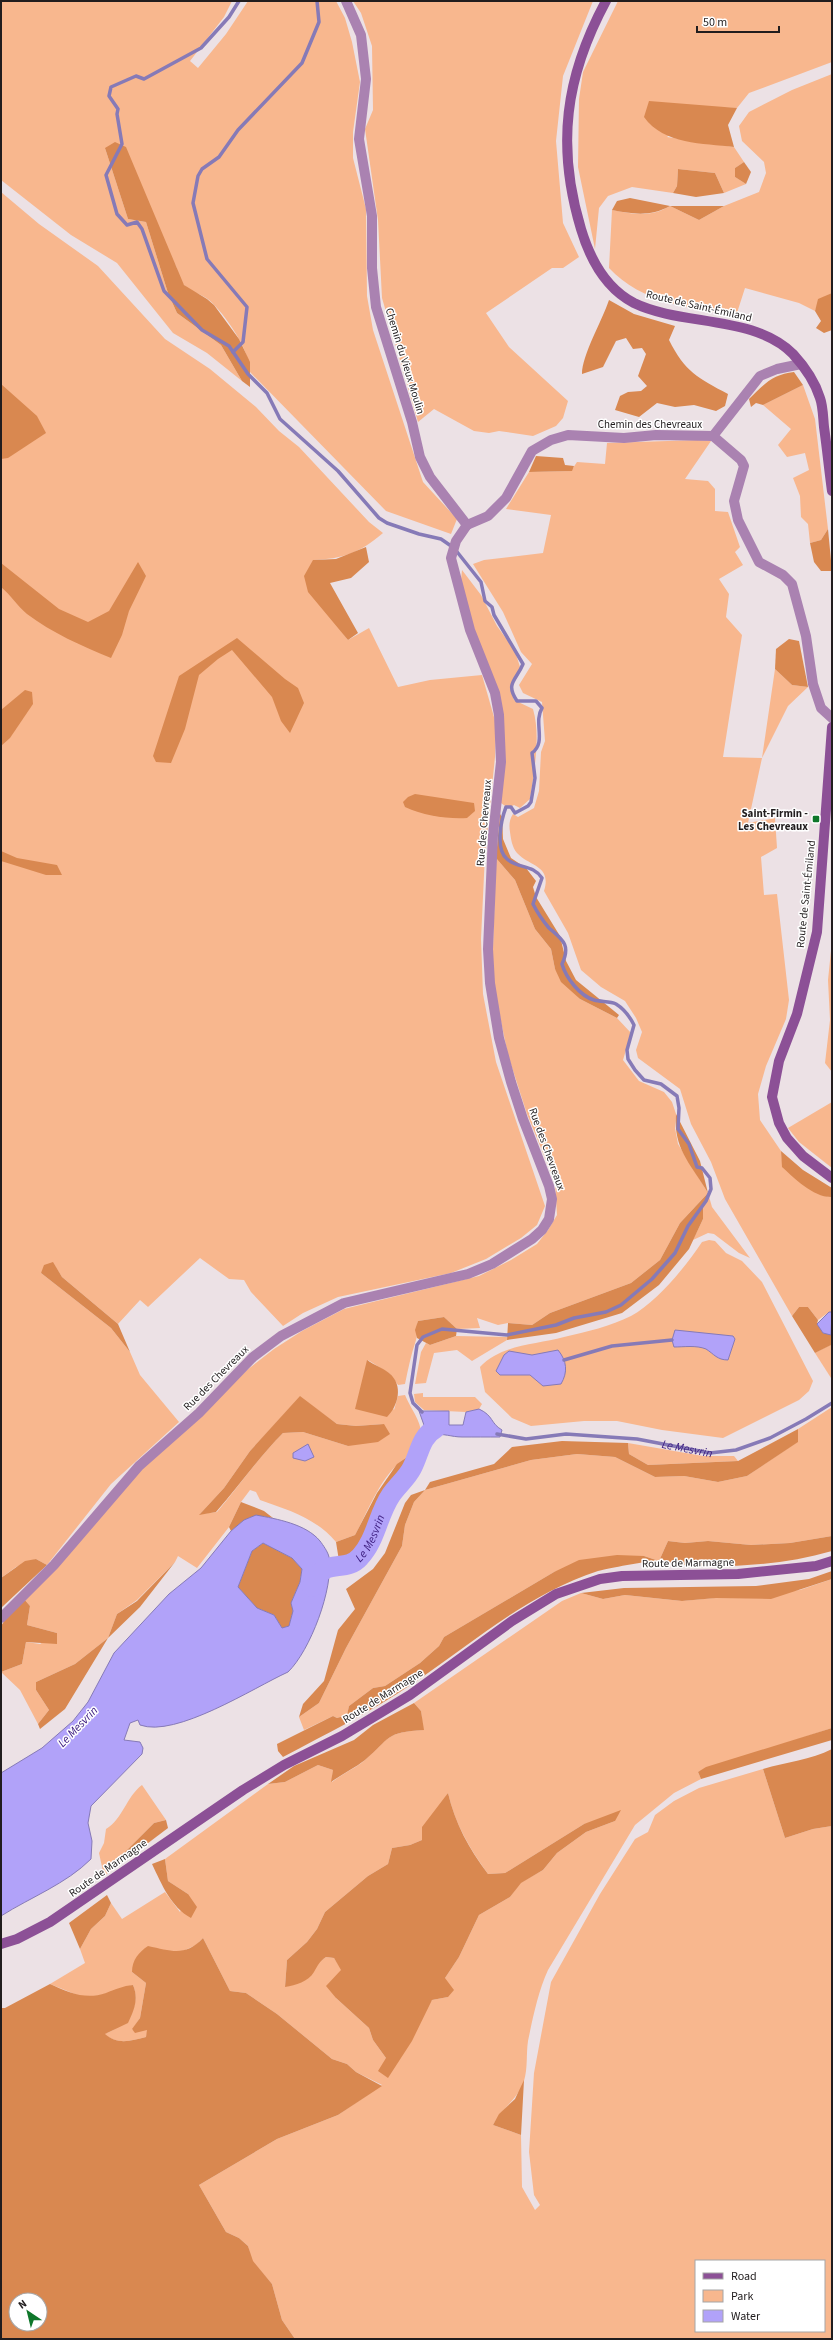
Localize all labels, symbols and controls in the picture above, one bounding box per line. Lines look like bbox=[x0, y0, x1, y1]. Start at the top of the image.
scale bar bbox=[697, 8, 779, 34]
text: 50 m bbox=[703, 14, 727, 31]
street label: Route de Saint-Émiland bbox=[645, 287, 753, 325]
street label: Chemin du Vieux Moulin bbox=[382, 306, 428, 416]
street label: Chemin des Chevreaux bbox=[598, 417, 702, 432]
street label: Rue des Chevreaux bbox=[473, 779, 495, 867]
place label: Saint-Firmin - Les Chevreaux bbox=[738, 806, 808, 834]
marker: Saint-Firmin - Les Chevreaux bbox=[811, 814, 821, 824]
street label: Route de Saint-Émiland bbox=[793, 839, 819, 949]
street label: Rue des Chevreaux bbox=[525, 1106, 569, 1192]
street label: Rue des Chevreaux bbox=[180, 1342, 252, 1414]
water label: Le Mesvrin bbox=[660, 1435, 714, 1462]
water label: Le Mesvrin bbox=[351, 1512, 389, 1566]
street label: Route de Marmagne bbox=[642, 1555, 735, 1571]
street label: Route de Marmagne bbox=[340, 1665, 426, 1727]
water label: Le Mesvrin bbox=[54, 1703, 102, 1751]
street label: Route de Marmagne bbox=[66, 1835, 150, 1901]
legend bbox=[695, 2260, 825, 2332]
text: Road bbox=[731, 2268, 757, 2285]
text: Park bbox=[731, 2288, 753, 2305]
north arrow bbox=[8, 2292, 48, 2332]
text: N bbox=[15, 2296, 30, 2312]
text: Water bbox=[731, 2308, 761, 2325]

